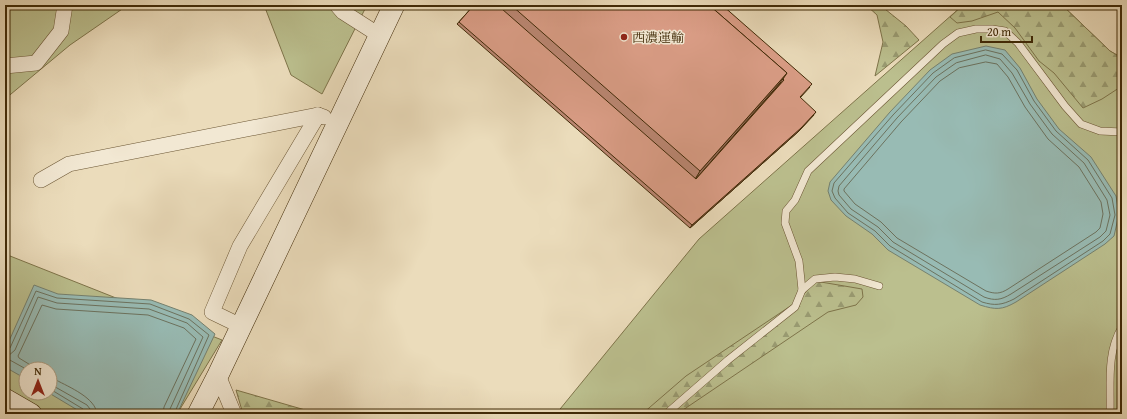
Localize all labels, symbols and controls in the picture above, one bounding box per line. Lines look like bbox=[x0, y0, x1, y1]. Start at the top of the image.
scale bar bbox=[981, 18, 1032, 44]
text: 20 m bbox=[987, 23, 1011, 40]
place label: 西濃運輸 bbox=[632, 28, 684, 47]
marker: 西濃運輸 bbox=[619, 32, 629, 42]
north arrow bbox=[18, 361, 58, 401]
text: N bbox=[34, 363, 42, 379]

